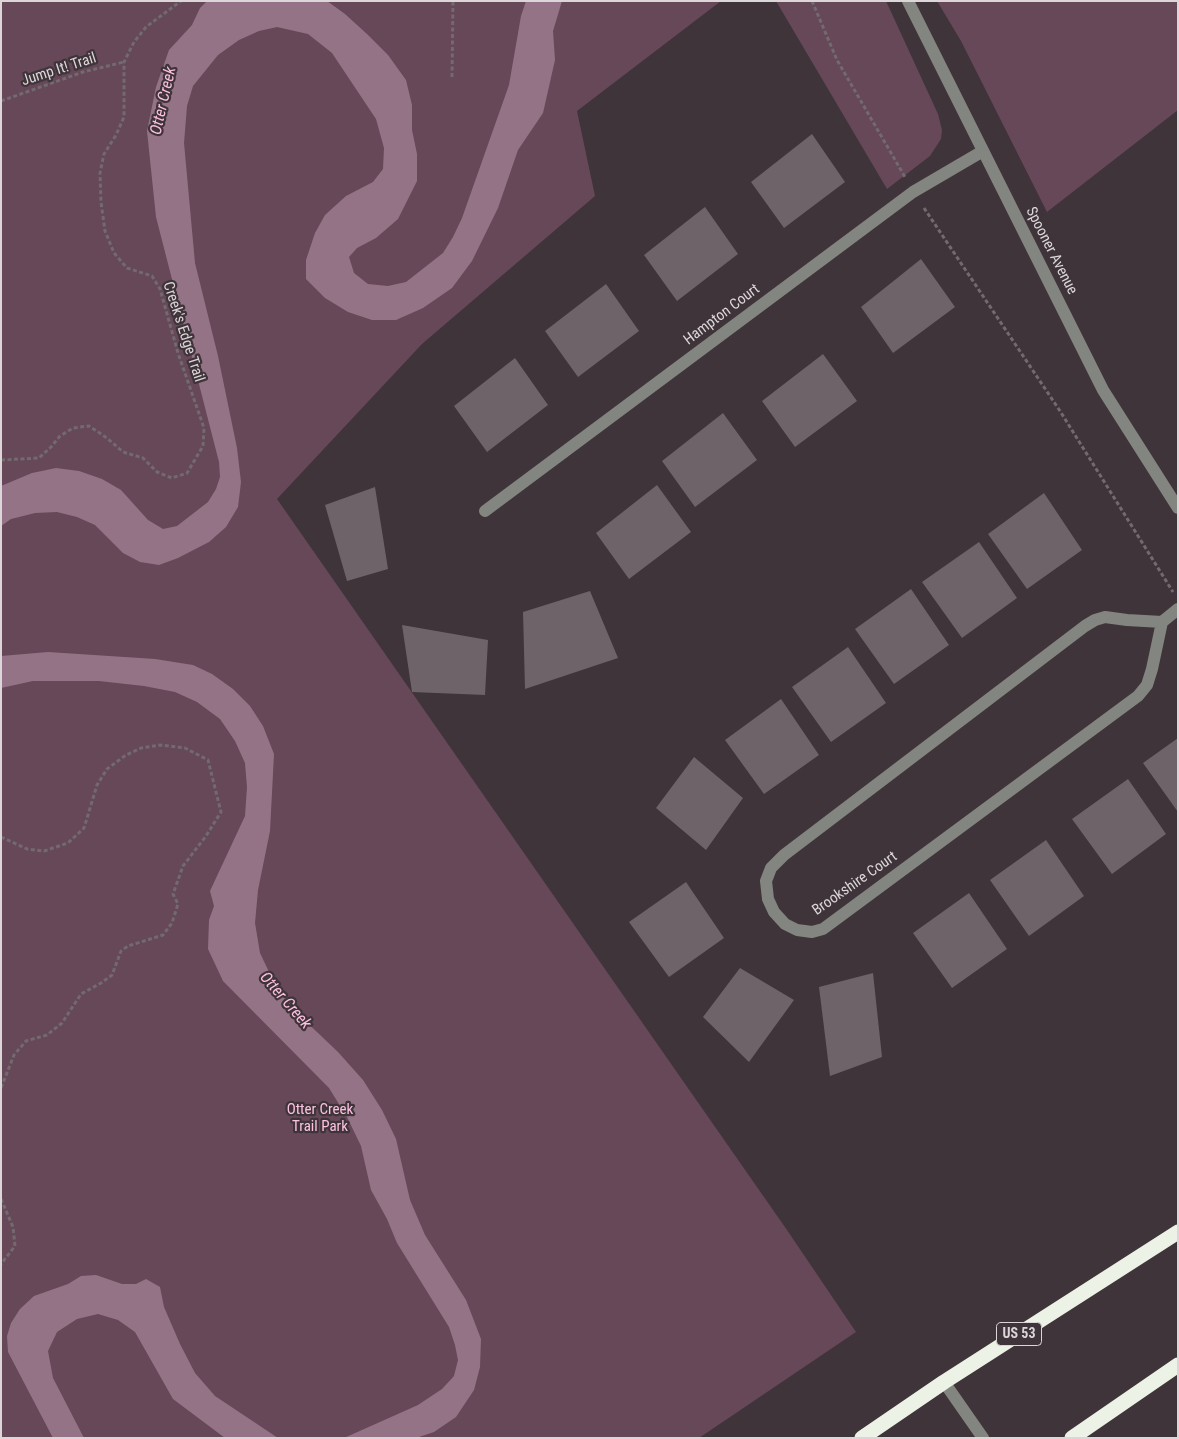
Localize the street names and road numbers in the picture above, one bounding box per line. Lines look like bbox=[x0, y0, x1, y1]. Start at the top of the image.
street label: Jump It! Trail bbox=[19, 49, 99, 91]
street label: Spooner Avenue bbox=[1021, 204, 1081, 298]
street label: Creek's Edge Trail bbox=[158, 280, 208, 384]
street label: Hampton Court bbox=[680, 281, 764, 349]
street label: Brookshire Court bbox=[809, 848, 901, 920]
road number: US 53 bbox=[996, 1322, 1042, 1346]

